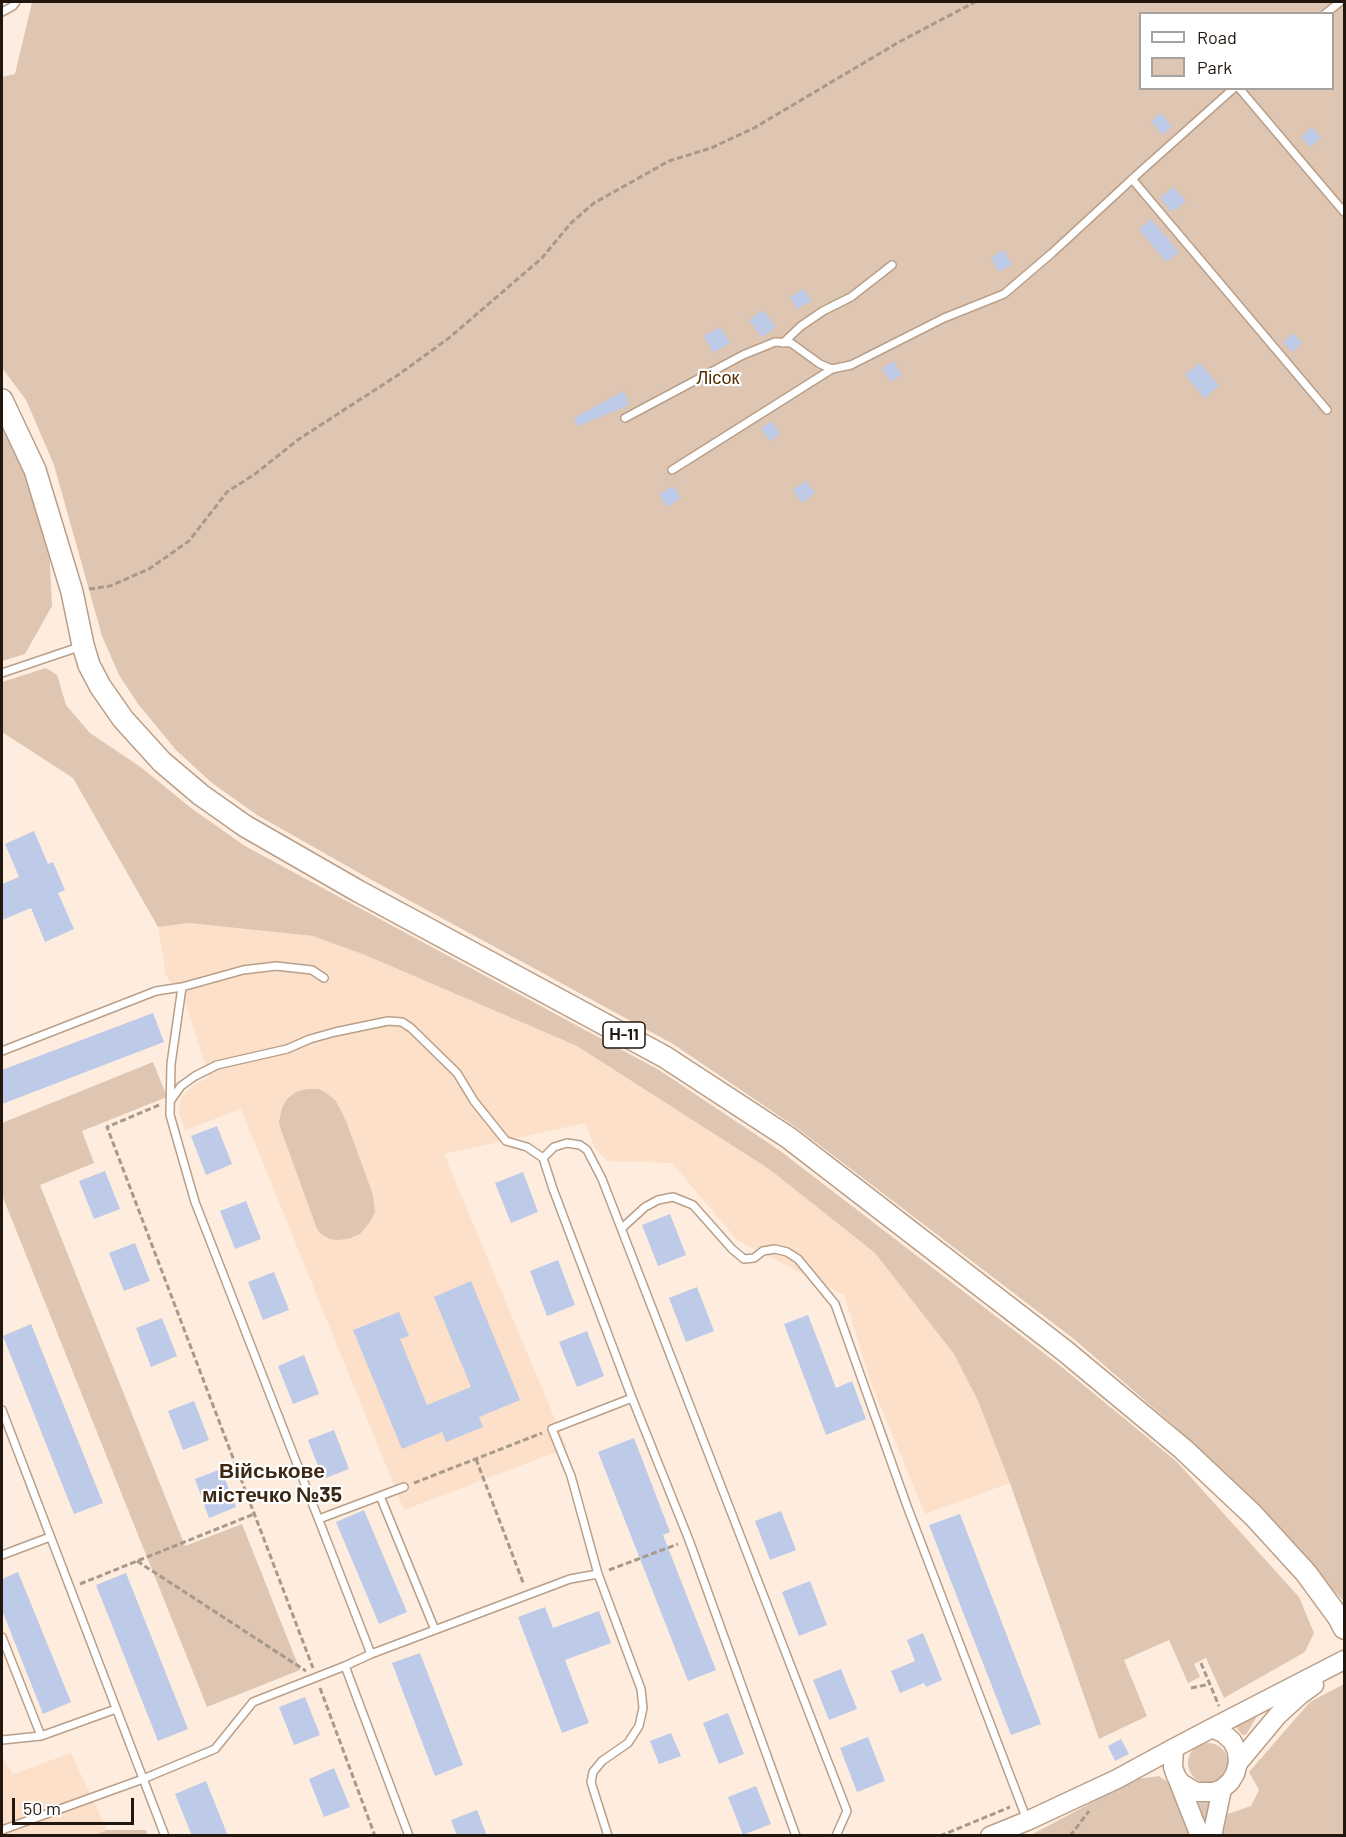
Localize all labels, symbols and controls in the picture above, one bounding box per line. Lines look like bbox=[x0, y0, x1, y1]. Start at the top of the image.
legend bbox=[1139, 12, 1334, 90]
text: Road bbox=[1197, 26, 1237, 48]
text: Park bbox=[1197, 56, 1232, 78]
park label: Лісок bbox=[697, 367, 739, 389]
road number: Н-11 bbox=[603, 1022, 645, 1048]
district label: Військове містечко №35 bbox=[202, 1458, 342, 1508]
scale bar bbox=[15, 1786, 136, 1824]
text: 50 m bbox=[23, 1797, 61, 1819]

